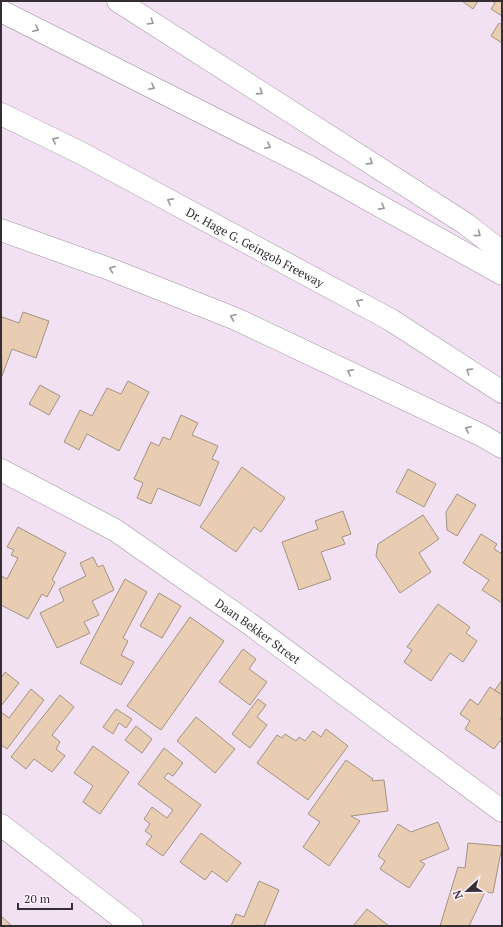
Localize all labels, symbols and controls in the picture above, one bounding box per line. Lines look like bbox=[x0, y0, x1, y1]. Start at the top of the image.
one-way arrow bbox=[147, 17, 154, 25]
one-way arrow bbox=[32, 24, 39, 31]
one-way arrow bbox=[148, 82, 155, 90]
one-way arrow bbox=[256, 87, 263, 94]
one-way arrow bbox=[52, 137, 60, 145]
one-way arrow bbox=[264, 141, 271, 149]
one-way arrow bbox=[366, 157, 373, 165]
one-way arrow bbox=[167, 198, 175, 206]
one-way arrow bbox=[378, 203, 385, 210]
street label: Dr. Hage G. Geingob Freeway bbox=[184, 204, 328, 291]
one-way arrow bbox=[474, 229, 481, 236]
one-way arrow bbox=[108, 266, 115, 274]
one-way arrow bbox=[356, 300, 363, 307]
one-way arrow bbox=[229, 314, 236, 322]
one-way arrow bbox=[466, 368, 473, 376]
one-way arrow bbox=[347, 369, 355, 377]
one-way arrow bbox=[464, 426, 472, 434]
street label: Daan Bekker Street bbox=[213, 595, 304, 667]
north arrow bbox=[447, 871, 487, 911]
scale bar bbox=[18, 885, 72, 911]
text: N bbox=[449, 888, 466, 901]
text: 20 m bbox=[24, 891, 51, 906]

